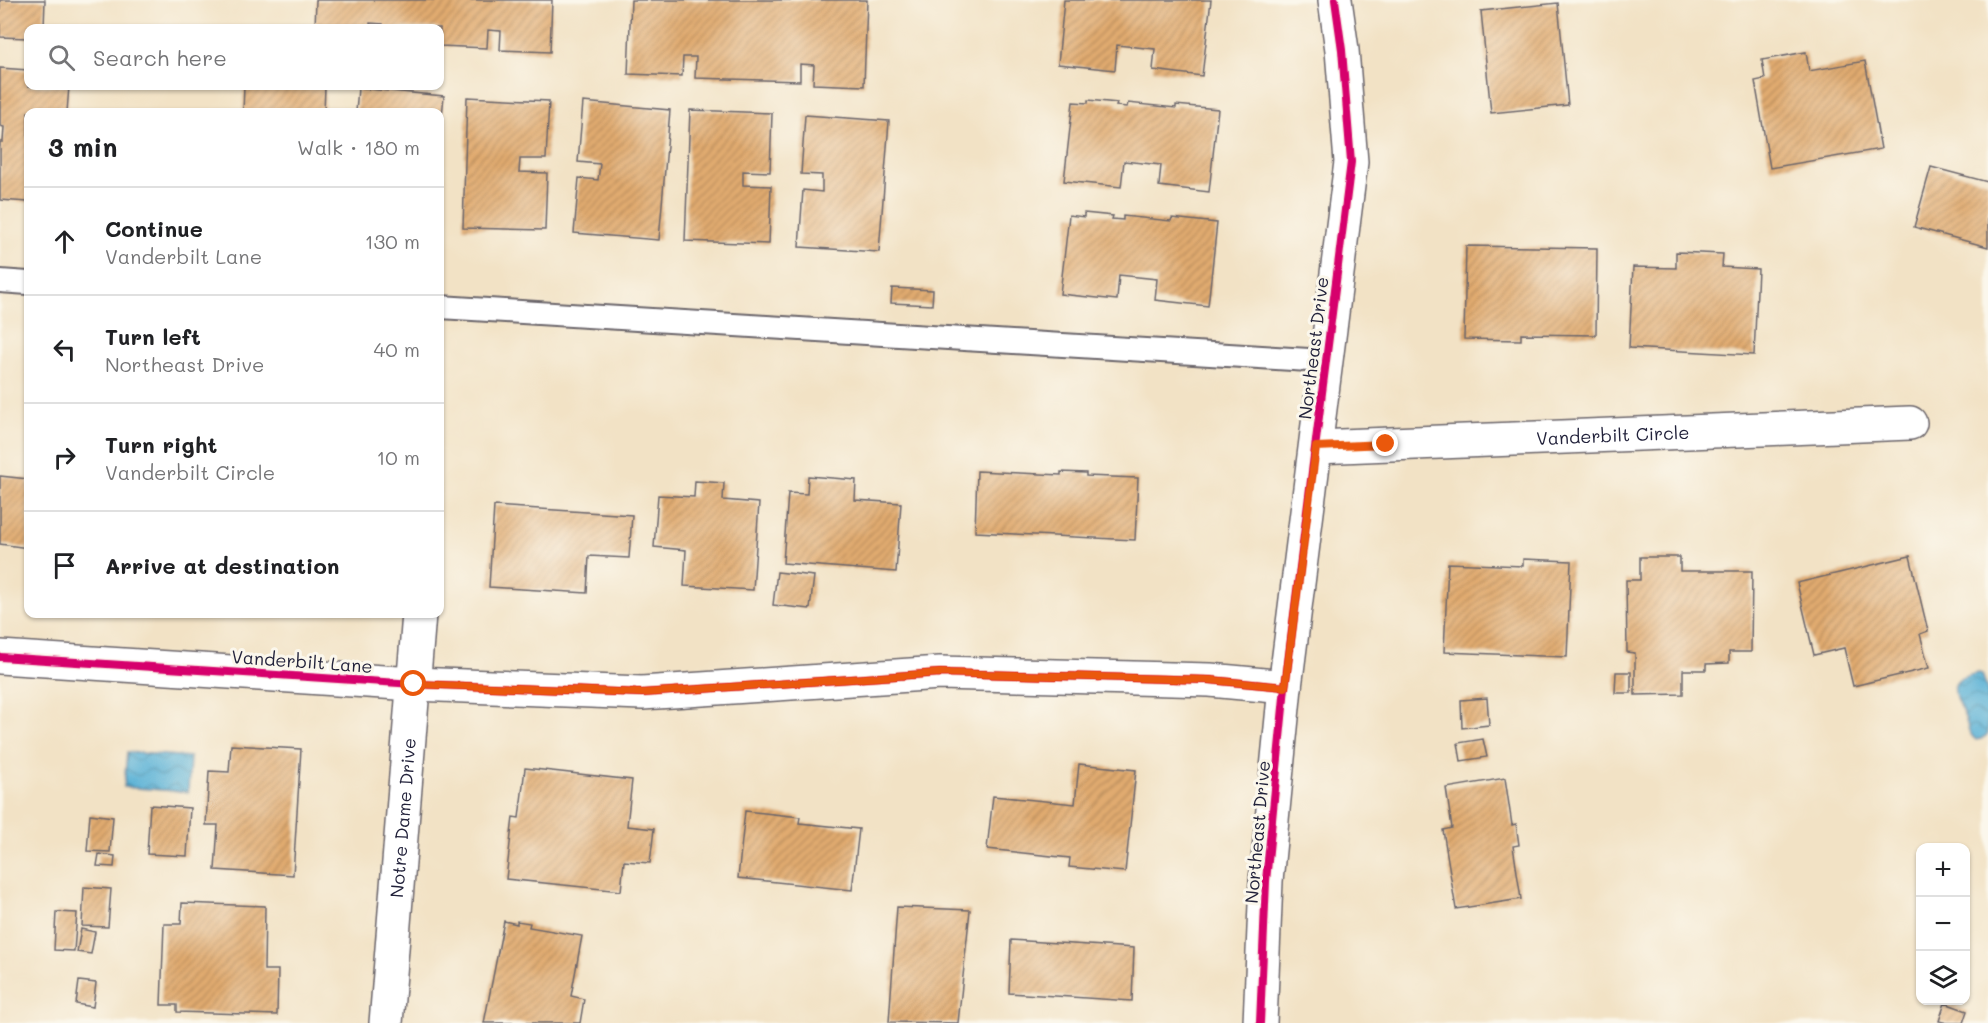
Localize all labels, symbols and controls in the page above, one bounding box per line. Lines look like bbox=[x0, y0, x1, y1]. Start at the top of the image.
search box bbox=[24, 24, 444, 90]
icon: search bbox=[45, 41, 78, 74]
text: Search here bbox=[93, 43, 227, 72]
text: 3 min bbox=[48, 130, 117, 164]
text: Walk · 180 m bbox=[297, 134, 420, 160]
text: Continue bbox=[105, 214, 203, 243]
icon: ahead bbox=[48, 225, 81, 258]
text: 130 m bbox=[365, 228, 420, 254]
text: Vanderbilt Lane bbox=[105, 243, 262, 269]
street label: Northeast Drive bbox=[1292, 275, 1334, 421]
text: Turn left bbox=[105, 322, 201, 351]
icon: left bbox=[48, 333, 81, 366]
text: 40 m bbox=[374, 336, 420, 362]
text: Northeast Drive bbox=[105, 351, 264, 377]
street label: Vanderbilt Circle bbox=[1536, 420, 1690, 450]
text: Turn right bbox=[105, 430, 217, 459]
route end bbox=[1372, 430, 1398, 456]
icon: right bbox=[48, 441, 81, 474]
text: 10 m bbox=[376, 444, 420, 470]
text: Vanderbilt Circle bbox=[105, 459, 275, 485]
icon: arrive bbox=[48, 549, 81, 582]
text: Arrive at destination bbox=[105, 551, 340, 580]
street label: Vanderbilt Lane bbox=[231, 644, 373, 678]
route start bbox=[400, 670, 426, 696]
street label: Notre Dame Drive bbox=[384, 737, 421, 899]
street label: Northeast Drive bbox=[1239, 760, 1275, 904]
map controls bbox=[1916, 843, 1970, 1005]
button: + bbox=[1916, 843, 1970, 897]
button: − bbox=[1916, 897, 1970, 951]
button: layers bbox=[1916, 951, 1970, 1005]

